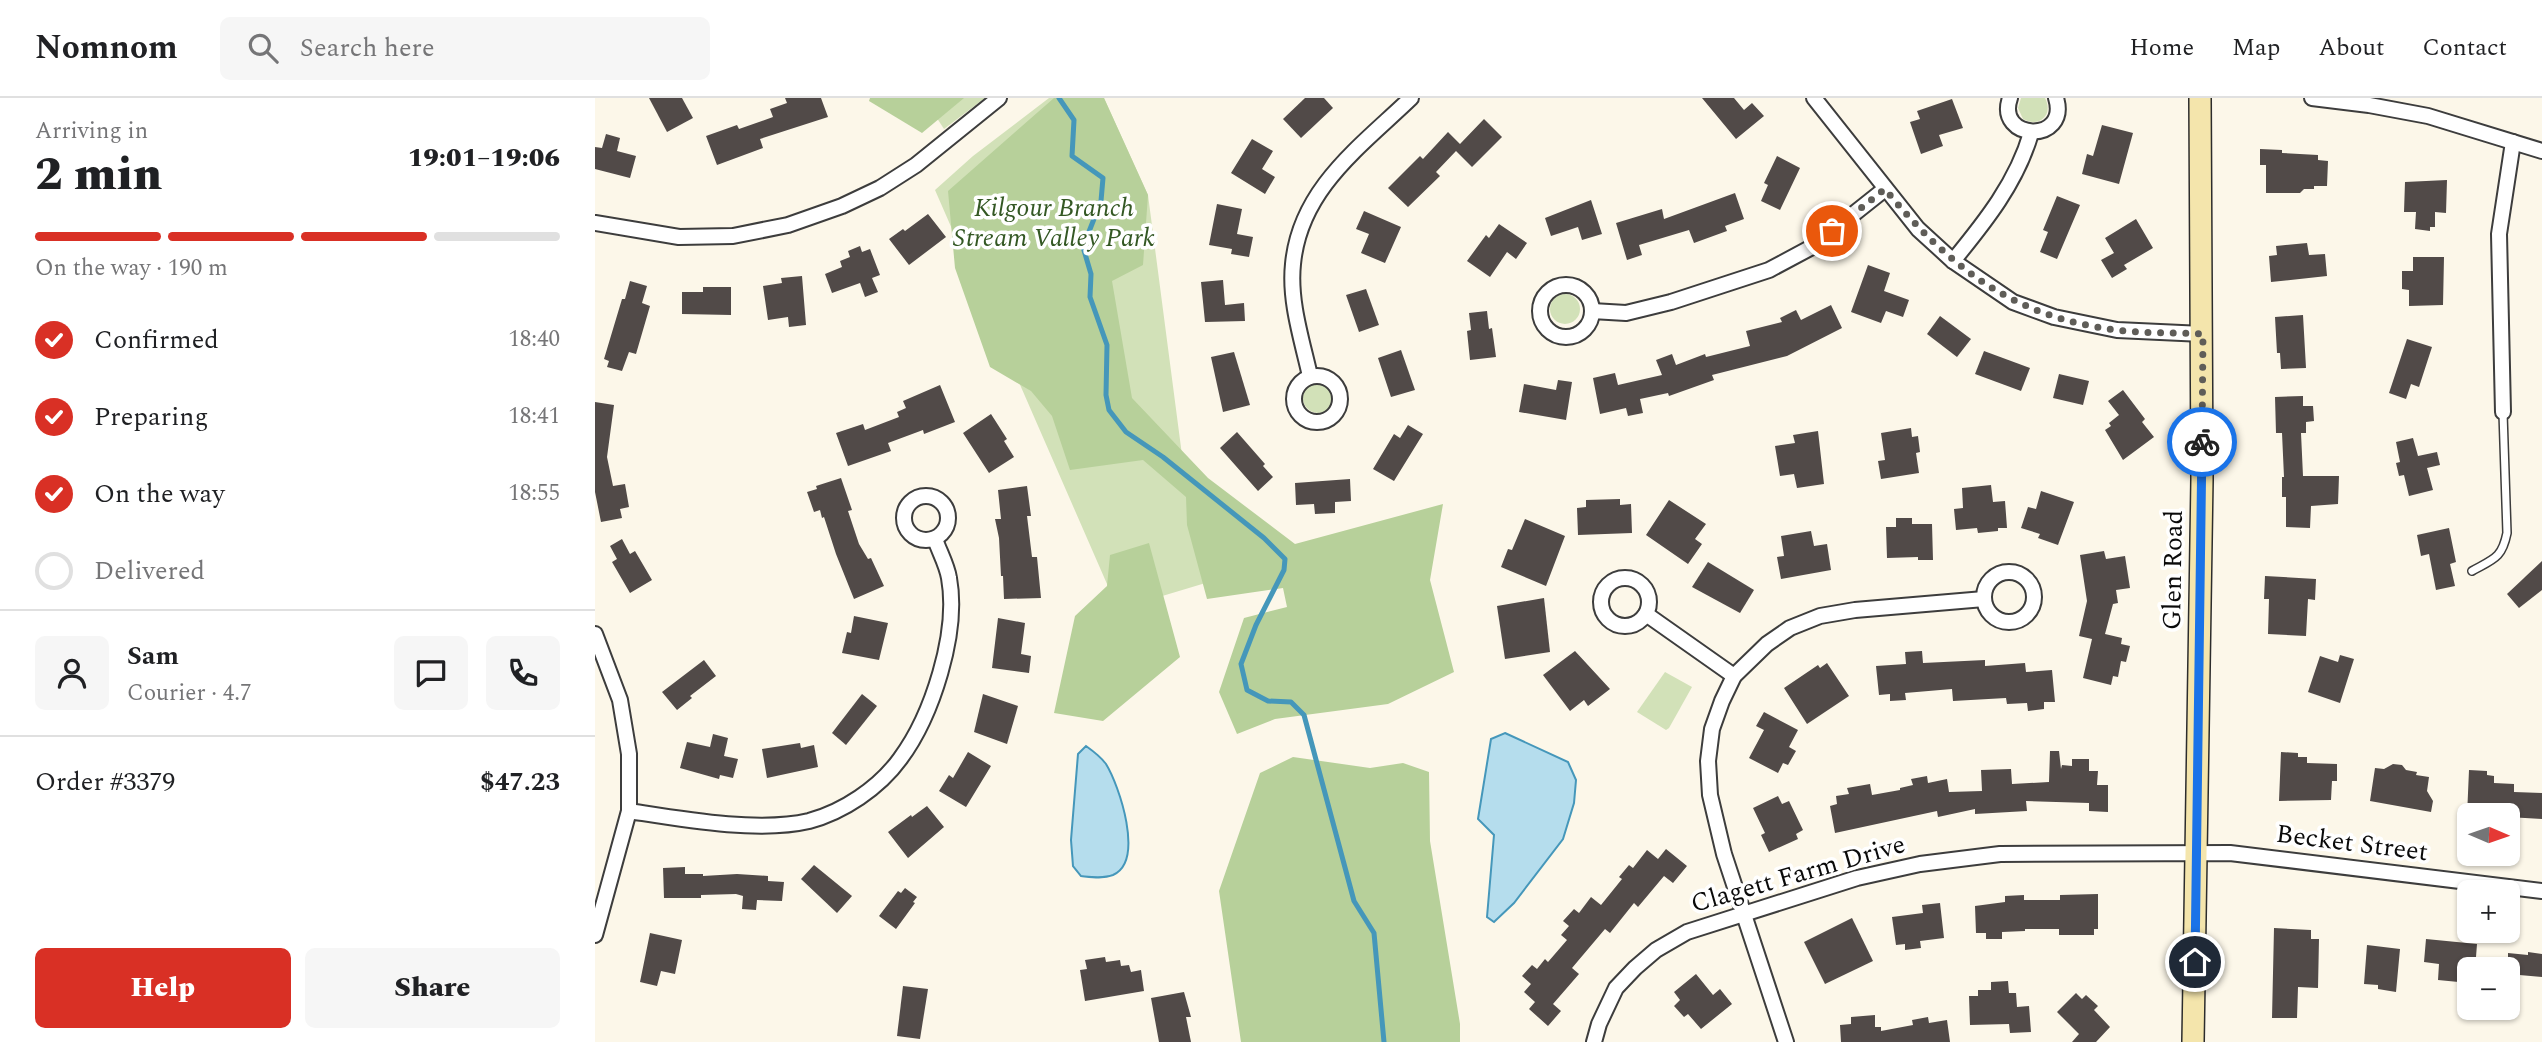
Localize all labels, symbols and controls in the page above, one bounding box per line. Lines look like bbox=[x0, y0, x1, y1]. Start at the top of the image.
search box bbox=[220, 17, 710, 80]
text: Nomnom bbox=[35, 23, 178, 73]
text: Search here bbox=[300, 28, 435, 68]
icon: search bbox=[244, 29, 282, 67]
text: Home bbox=[2129, 30, 2194, 66]
text: Map bbox=[2232, 30, 2280, 66]
text: About bbox=[2318, 30, 2384, 66]
text: Contact bbox=[2422, 30, 2507, 66]
text: Arriving in bbox=[35, 114, 148, 149]
text: 19:01–19:06 bbox=[408, 138, 560, 178]
text: 2 min bbox=[35, 140, 162, 210]
park label: Kilgour Branch Stream Valley Park bbox=[953, 188, 1155, 258]
pin bbox=[1802, 201, 1862, 261]
icon: bag bbox=[1813, 212, 1851, 250]
text: On the way · 190 m bbox=[35, 251, 228, 286]
text: Confirmed bbox=[94, 320, 219, 360]
icon: check bbox=[35, 321, 73, 359]
text: 18:40 bbox=[508, 322, 560, 357]
text: Preparing bbox=[94, 397, 208, 437]
icon: check bbox=[35, 398, 73, 436]
text: 18:41 bbox=[508, 399, 560, 434]
courier bbox=[2167, 407, 2237, 477]
icon: bike bbox=[2183, 423, 2221, 461]
text: On the way bbox=[94, 474, 225, 514]
icon: check bbox=[35, 475, 73, 513]
text: 18:55 bbox=[508, 476, 560, 511]
street label: Glen Road bbox=[2152, 509, 2194, 631]
text: Delivered bbox=[94, 551, 205, 591]
button: person bbox=[35, 636, 109, 710]
text: Sam bbox=[127, 636, 179, 676]
button: chat bbox=[394, 636, 468, 710]
button: phone bbox=[486, 636, 560, 710]
text: Courier · 4.7 bbox=[127, 676, 252, 711]
text: Order #3379 bbox=[35, 762, 175, 802]
text: $47.23 bbox=[480, 762, 560, 802]
north arrow bbox=[2457, 803, 2520, 866]
map controls bbox=[2457, 803, 2520, 1020]
street label: Becket Street bbox=[2274, 814, 2430, 872]
street label: Clagett Farm Drive bbox=[1686, 824, 1910, 924]
button: + bbox=[2457, 880, 2520, 943]
pin bbox=[2165, 932, 2225, 992]
icon: home bbox=[2176, 943, 2214, 981]
button: Help bbox=[35, 948, 291, 1028]
button: Share bbox=[305, 948, 560, 1028]
button: − bbox=[2457, 957, 2520, 1020]

